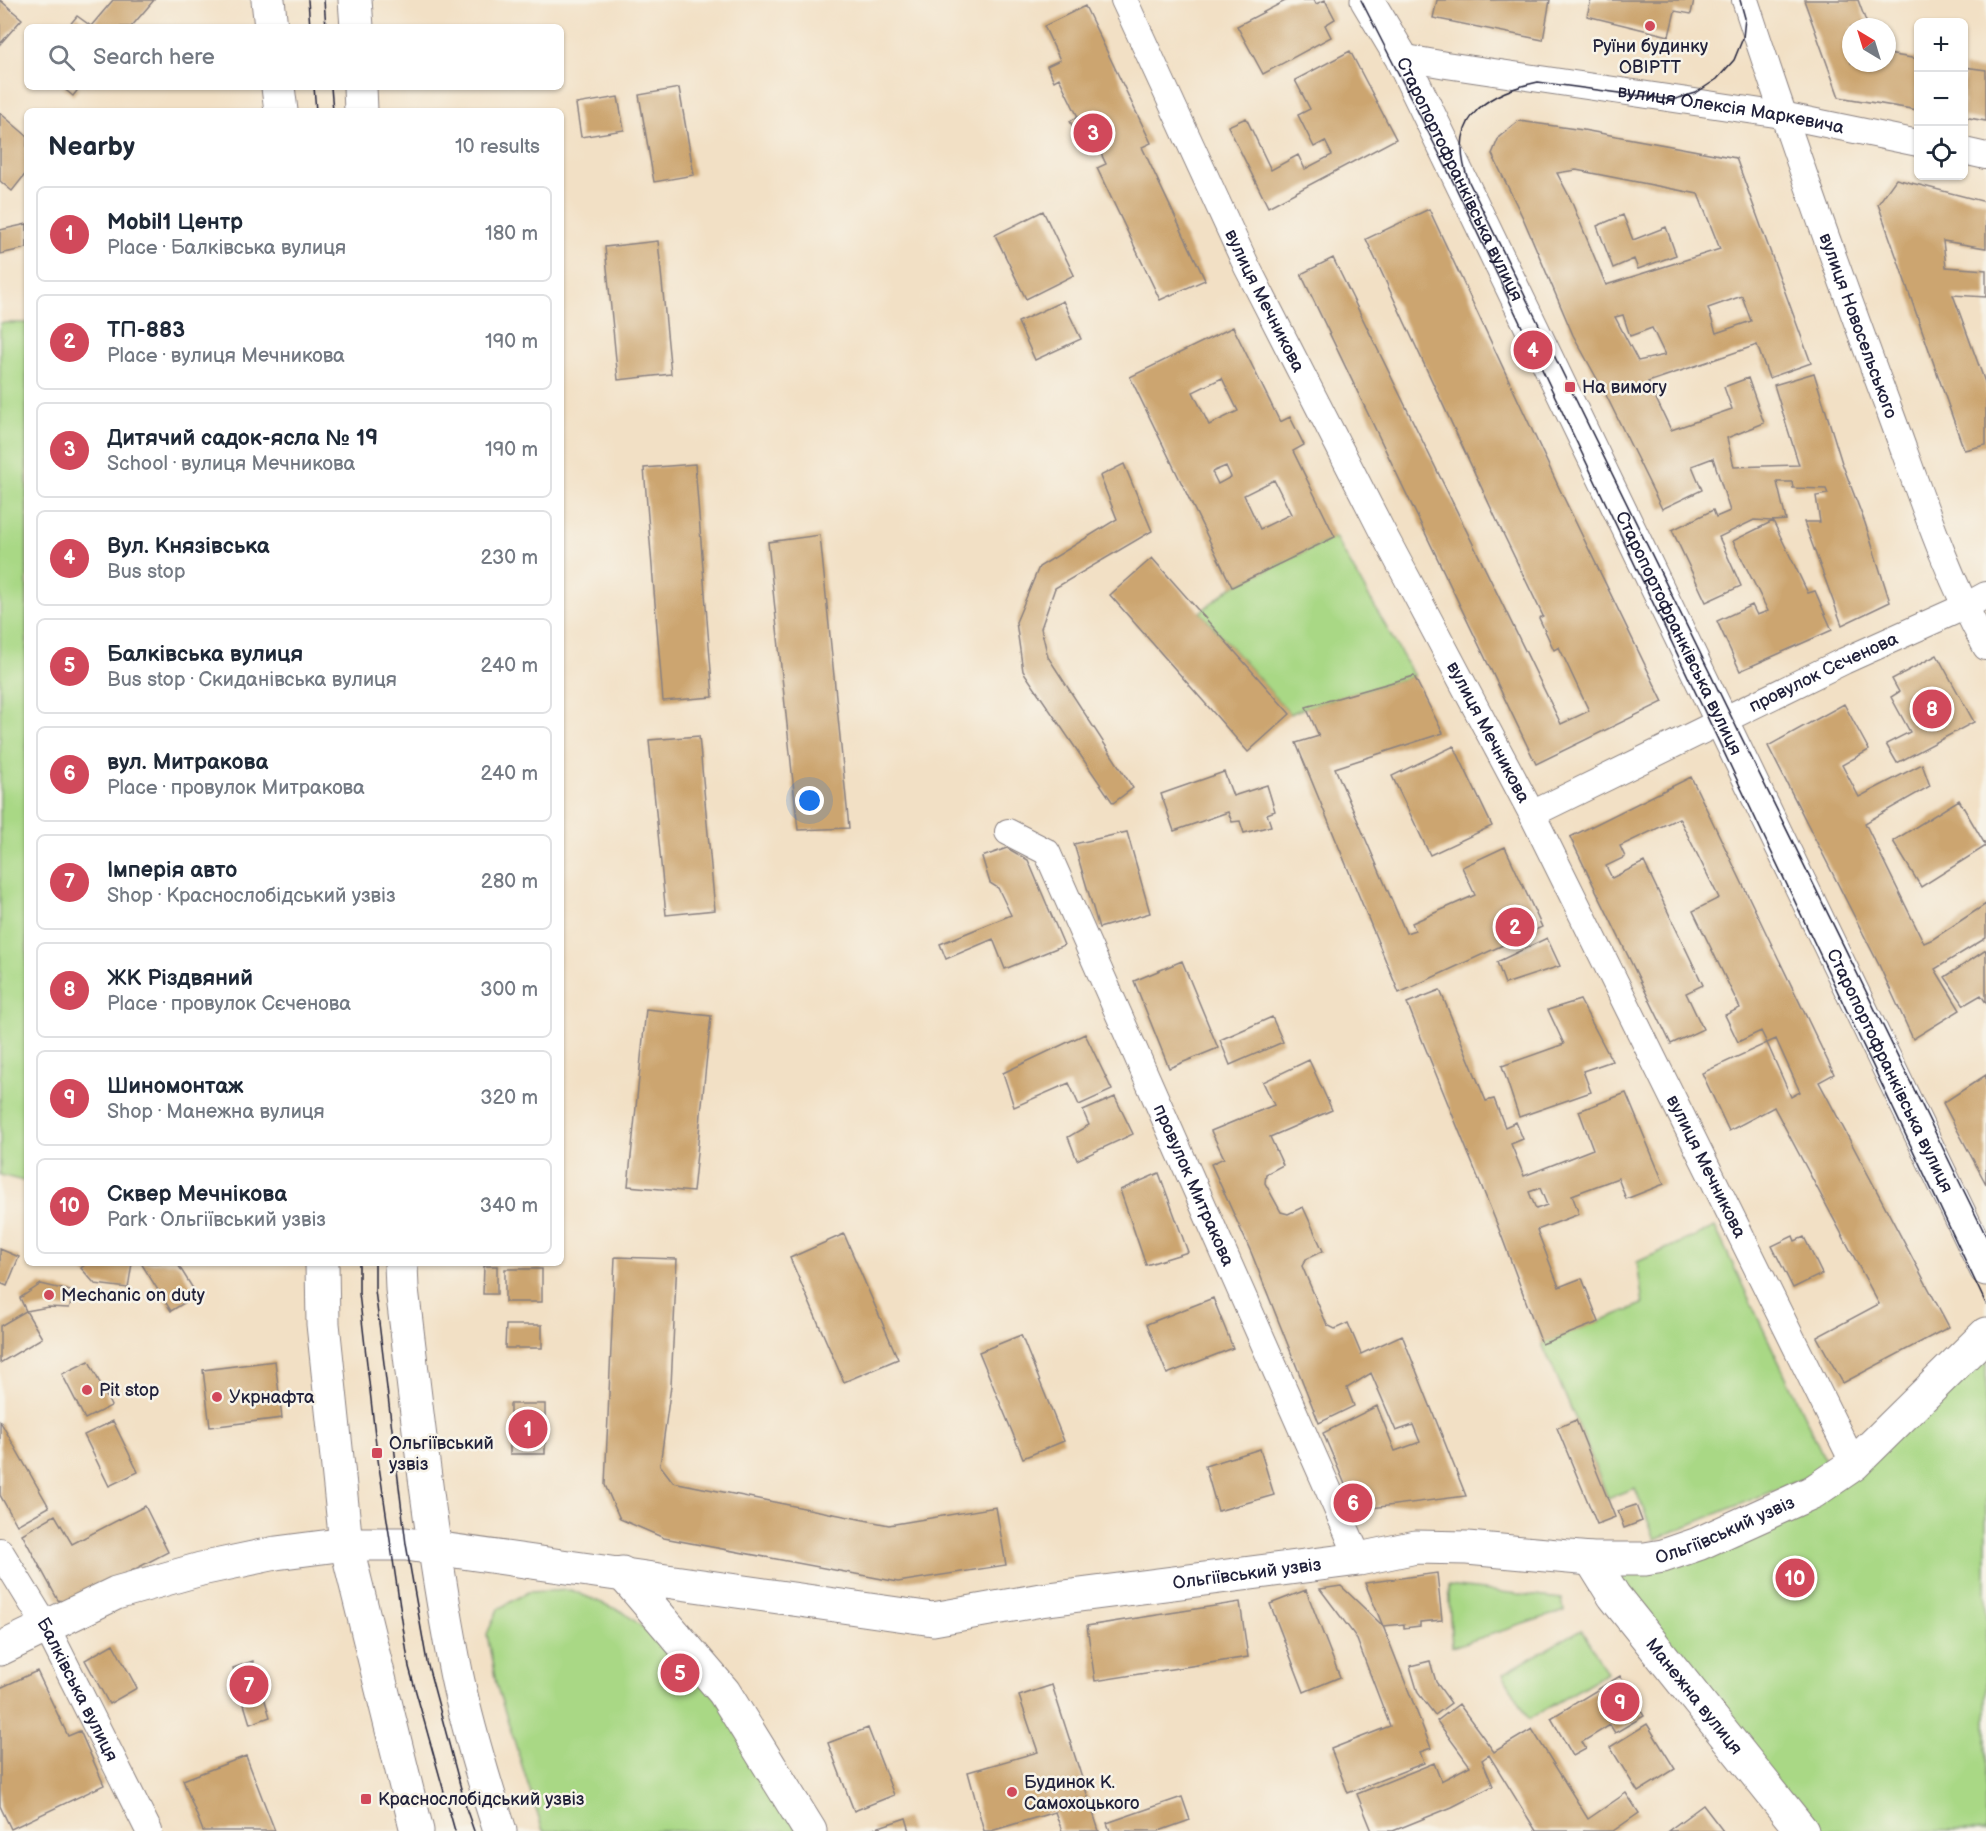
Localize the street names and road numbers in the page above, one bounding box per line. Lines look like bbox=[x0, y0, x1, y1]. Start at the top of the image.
street label: Старопортофранківська вулиця bbox=[1392, 54, 1528, 304]
street label: вулиця Олексія Маркевича bbox=[1616, 80, 1846, 138]
street label: вулиця Мечникова bbox=[1221, 226, 1310, 376]
street label: вулиця Новосельського bbox=[1815, 230, 1902, 421]
street label: Старопортофранківська вулиця bbox=[1611, 508, 1747, 758]
street label: провулок Сєченова bbox=[1745, 628, 1901, 717]
street label: вулиця Мечникова bbox=[1443, 658, 1535, 807]
street label: Старопортофранківська вулиця bbox=[1823, 945, 1958, 1196]
street label: вулиця Мечникова bbox=[1662, 1091, 1751, 1242]
street label: провулок Митракова bbox=[1149, 1101, 1239, 1270]
street label: Ольгіївський узвіз bbox=[1654, 1491, 1798, 1568]
street label: Ольгіївський узвіз bbox=[1172, 1553, 1323, 1593]
street label: Балківська вулиця bbox=[33, 1614, 123, 1765]
street label: Манежна вулиця bbox=[1641, 1634, 1747, 1759]

